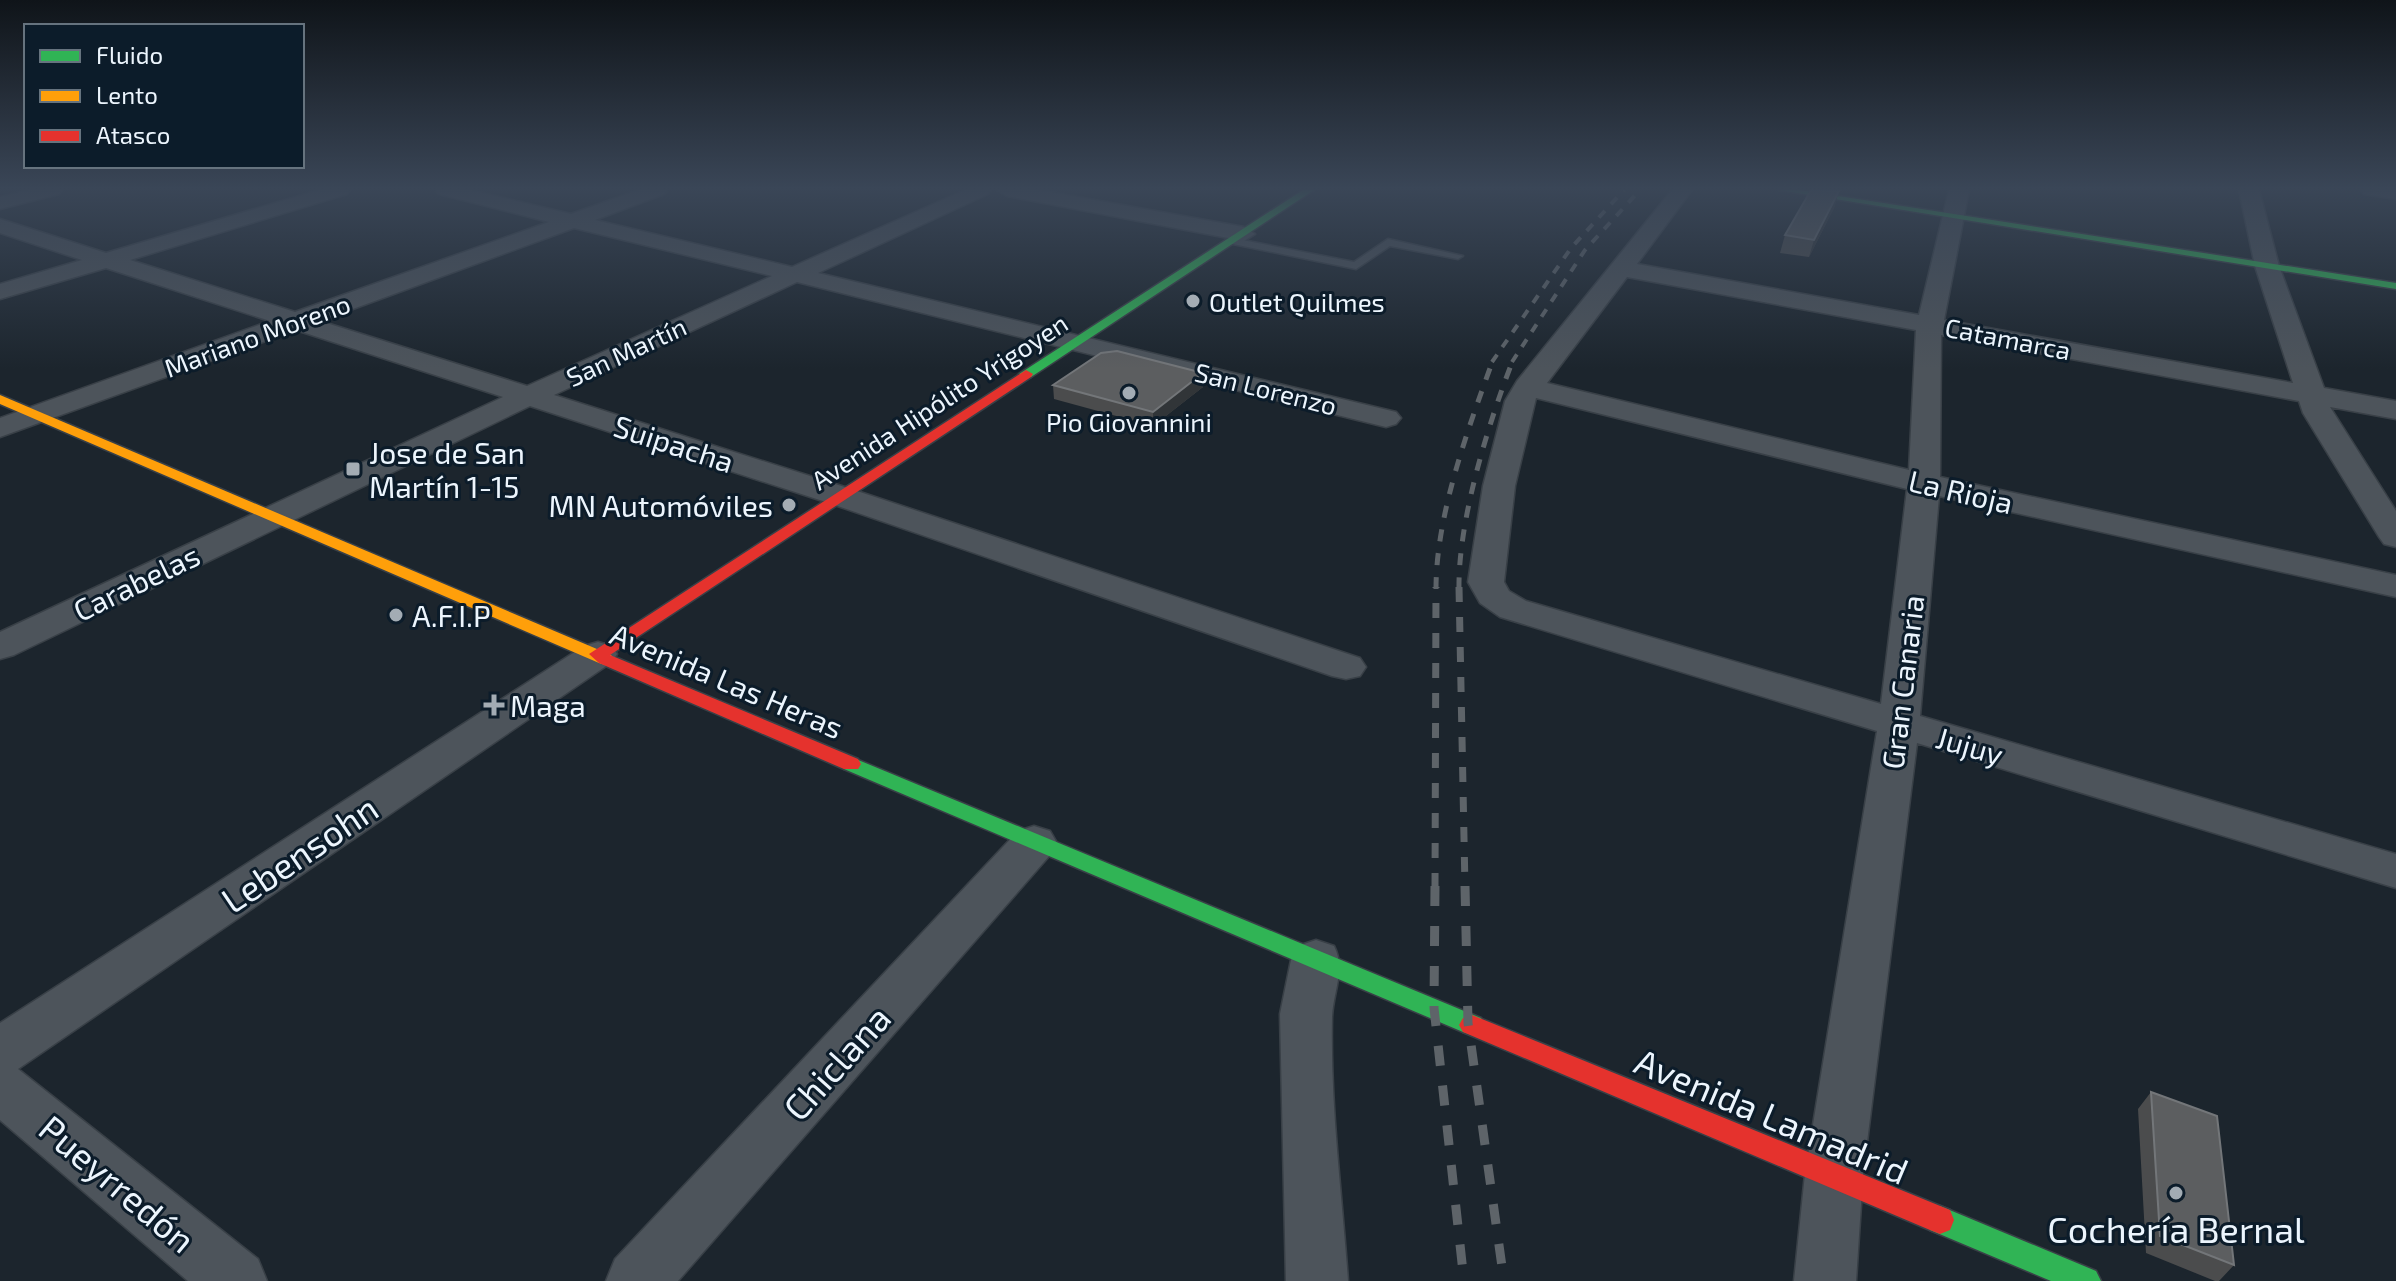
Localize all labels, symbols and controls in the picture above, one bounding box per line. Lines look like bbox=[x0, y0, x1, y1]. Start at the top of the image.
legend bbox=[24, 24, 304, 168]
text: Fluido bbox=[96, 40, 163, 69]
text: Lento bbox=[96, 80, 158, 109]
text: Atasco bbox=[96, 120, 170, 149]
place label: Outlet Quilmes bbox=[1209, 286, 1385, 317]
street label: Mariano Moreno bbox=[160, 287, 354, 383]
marker: Outlet Quilmes bbox=[1184, 292, 1202, 310]
street label: Avenida Hipólito Yrigoyen bbox=[805, 307, 1073, 495]
street label: San Martín bbox=[561, 310, 691, 392]
street label: Catamarca bbox=[1943, 311, 2073, 365]
street label: San Lorenzo bbox=[1192, 355, 1340, 421]
marker: Pio Giovannini bbox=[1120, 384, 1138, 402]
place label: Pio Giovannini bbox=[1046, 406, 1212, 437]
street label: Suipacha bbox=[610, 407, 738, 479]
place label: Jose de San Martín 1-15 bbox=[369, 434, 525, 504]
marker: Jose de San Martín 1-15 bbox=[344, 460, 362, 478]
street label: La Rioja bbox=[1906, 462, 2016, 520]
place label: MN Automóviles bbox=[549, 487, 773, 523]
marker: MN Automóviles bbox=[780, 496, 798, 514]
street label: Carabelas bbox=[67, 536, 205, 628]
street label: Gran Canaria bbox=[1873, 593, 1931, 771]
place label: A.F.I.P bbox=[412, 597, 491, 633]
marker: A.F.I.P bbox=[387, 606, 405, 624]
street label: Avenida Las Heras bbox=[605, 615, 849, 745]
place label: Maga bbox=[510, 687, 586, 723]
marker: Maga bbox=[485, 696, 503, 714]
street label: Jujuy bbox=[1932, 718, 2008, 772]
street label: Lebensohn bbox=[213, 785, 385, 921]
street label: Chiclana bbox=[773, 996, 899, 1128]
street label: Avenida Lamadrid bbox=[1629, 1038, 1915, 1192]
street label: Pueyrredón bbox=[31, 1106, 205, 1260]
marker: Cochería Bernal bbox=[2167, 1184, 2185, 1202]
place label: Cochería Bernal bbox=[2047, 1207, 2305, 1250]

